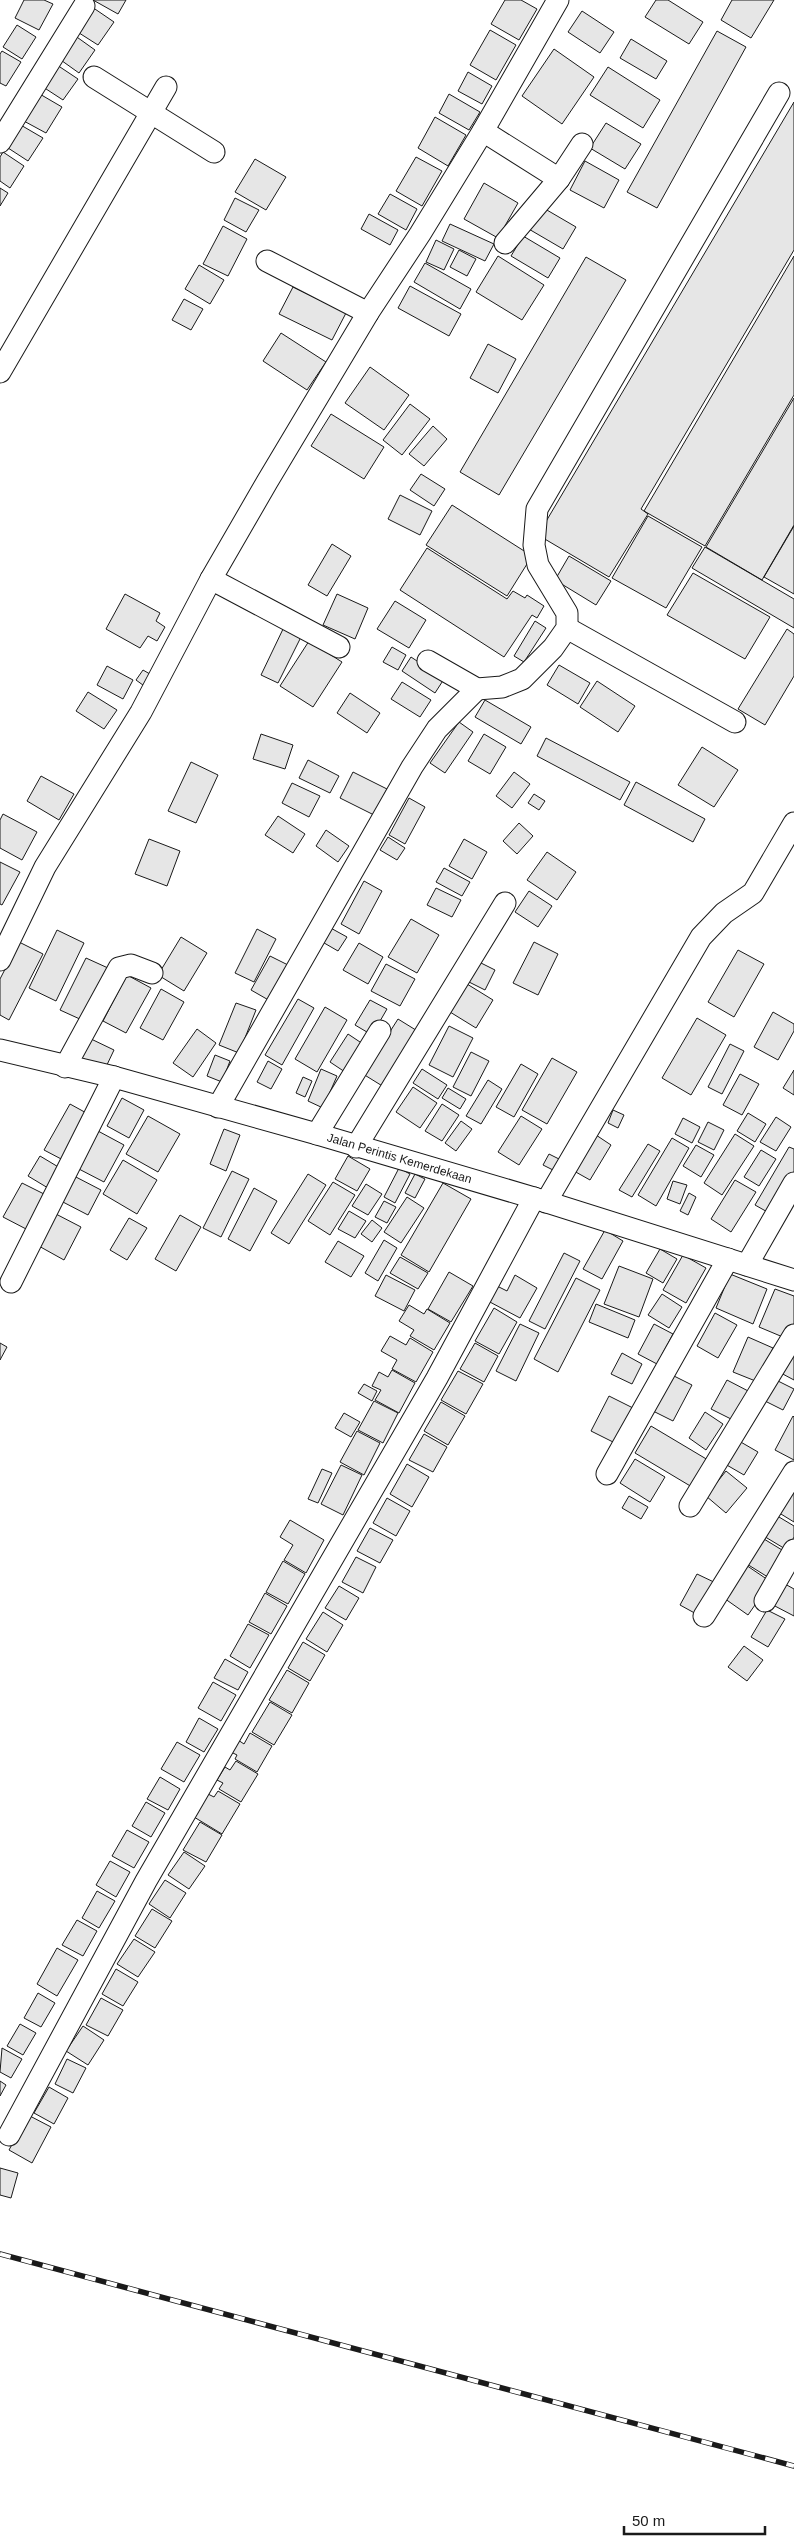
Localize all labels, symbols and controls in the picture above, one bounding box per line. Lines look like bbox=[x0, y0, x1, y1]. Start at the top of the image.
street label: Jalan Perintis Kemerdekaan bbox=[325, 1130, 474, 1186]
scale bar bbox=[624, 2504, 765, 2536]
text: 50 m bbox=[632, 2512, 665, 2529]

